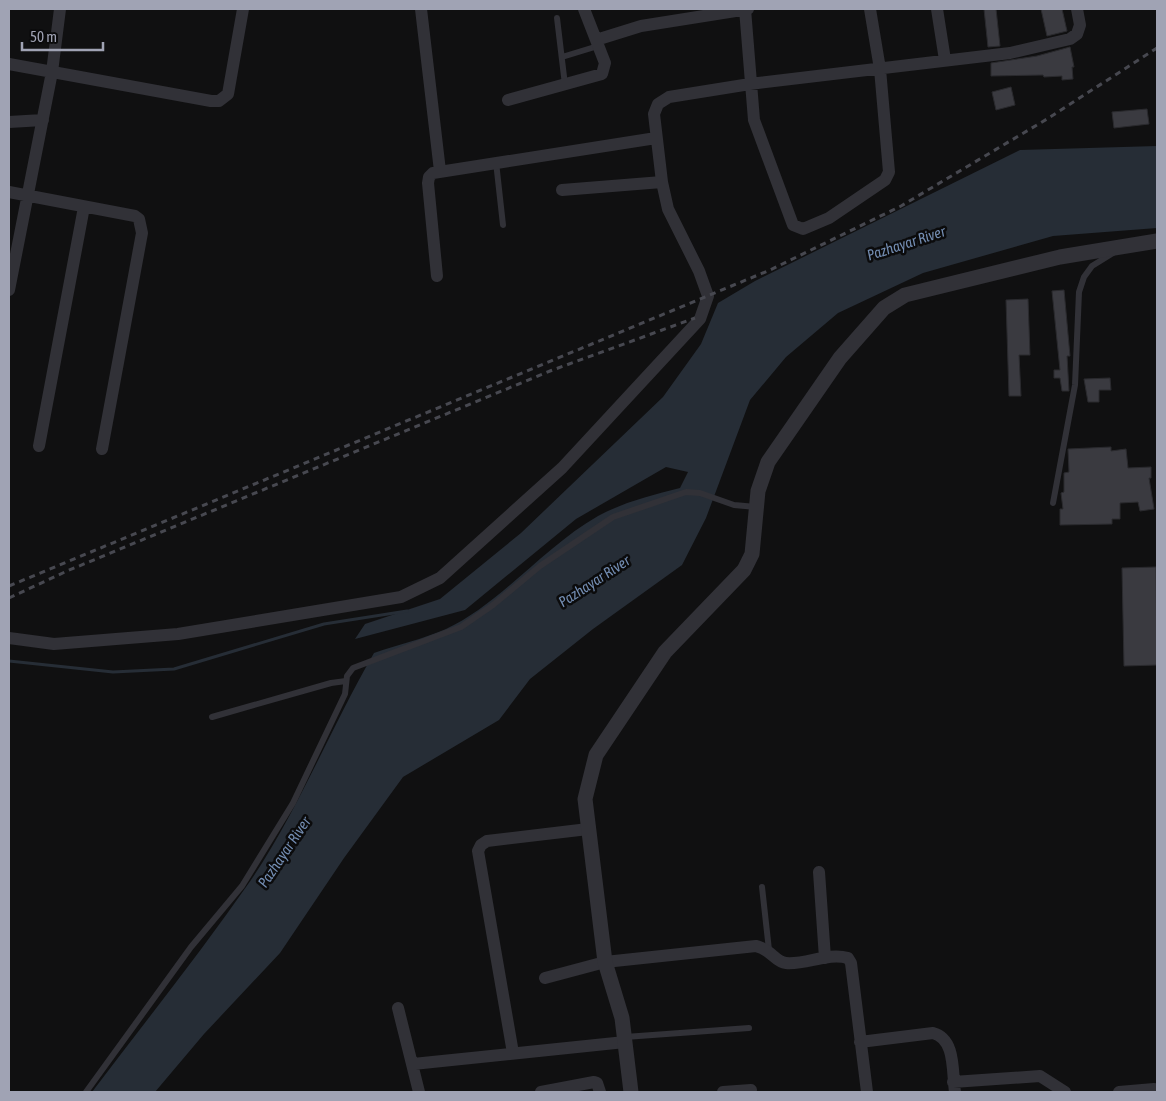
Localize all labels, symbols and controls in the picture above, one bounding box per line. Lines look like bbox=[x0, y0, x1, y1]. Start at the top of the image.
scale bar bbox=[22, 20, 104, 52]
text: 50 m bbox=[30, 28, 57, 45]
water label: Pazhayar River bbox=[865, 222, 948, 264]
water label: Pazhayar River bbox=[555, 551, 633, 610]
water label: Pazhayar River bbox=[254, 813, 314, 891]

